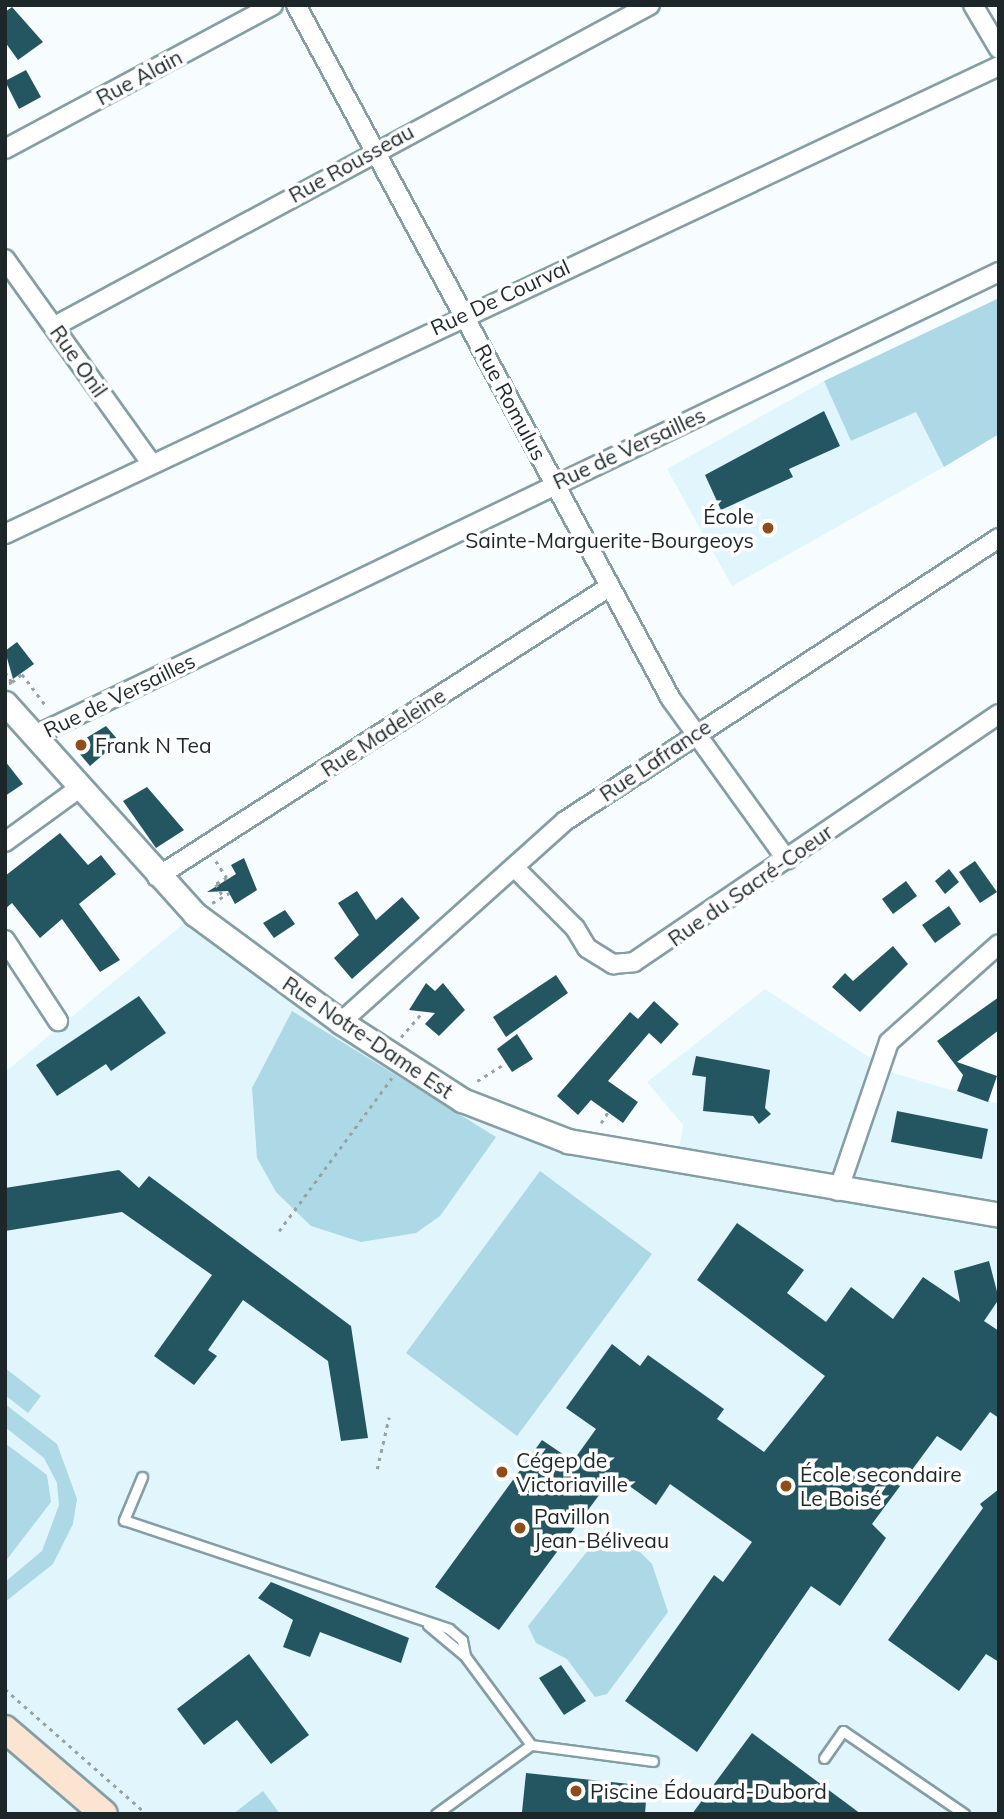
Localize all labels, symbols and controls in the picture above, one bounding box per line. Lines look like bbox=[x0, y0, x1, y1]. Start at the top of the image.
street label: Rue Alain bbox=[92, 44, 186, 110]
street label: Rue Rousseau bbox=[284, 118, 418, 208]
street label: Rue De Courval bbox=[426, 254, 574, 340]
street label: Rue Onil bbox=[45, 320, 113, 402]
street label: Rue Romulus bbox=[470, 340, 552, 464]
street label: Rue de Versailles bbox=[549, 402, 709, 494]
place label: École Sainte-Marguerite-Bourgeoys bbox=[465, 503, 754, 553]
marker: École Sainte-Marguerite-Bourgeoys bbox=[760, 520, 776, 536]
street label: Rue de Versailles bbox=[39, 647, 199, 743]
street label: Rue Madeleine bbox=[316, 682, 450, 782]
street label: Rue Lafrance bbox=[595, 714, 715, 806]
place label: Frank N Tea bbox=[95, 732, 212, 758]
marker: Frank N Tea bbox=[73, 737, 89, 753]
street label: Rue du Sacré-Coeur bbox=[663, 819, 837, 951]
street label: Rue Notre-Dame Est bbox=[278, 971, 458, 1103]
place label: Cégep de Victoriaville bbox=[516, 1447, 628, 1497]
place label: École secondaire Le Boisé bbox=[800, 1461, 962, 1511]
marker: Cégep de Victoriaville bbox=[494, 1464, 510, 1480]
marker: École secondaire Le Boisé bbox=[778, 1478, 794, 1494]
place label: Pavillon Jean-Béliveau bbox=[534, 1503, 669, 1553]
marker: Pavillon Jean-Béliveau bbox=[512, 1520, 528, 1536]
place label: Piscine Édouard-Dubord bbox=[590, 1778, 827, 1804]
marker: Piscine Édouard-Dubord bbox=[568, 1783, 584, 1799]

